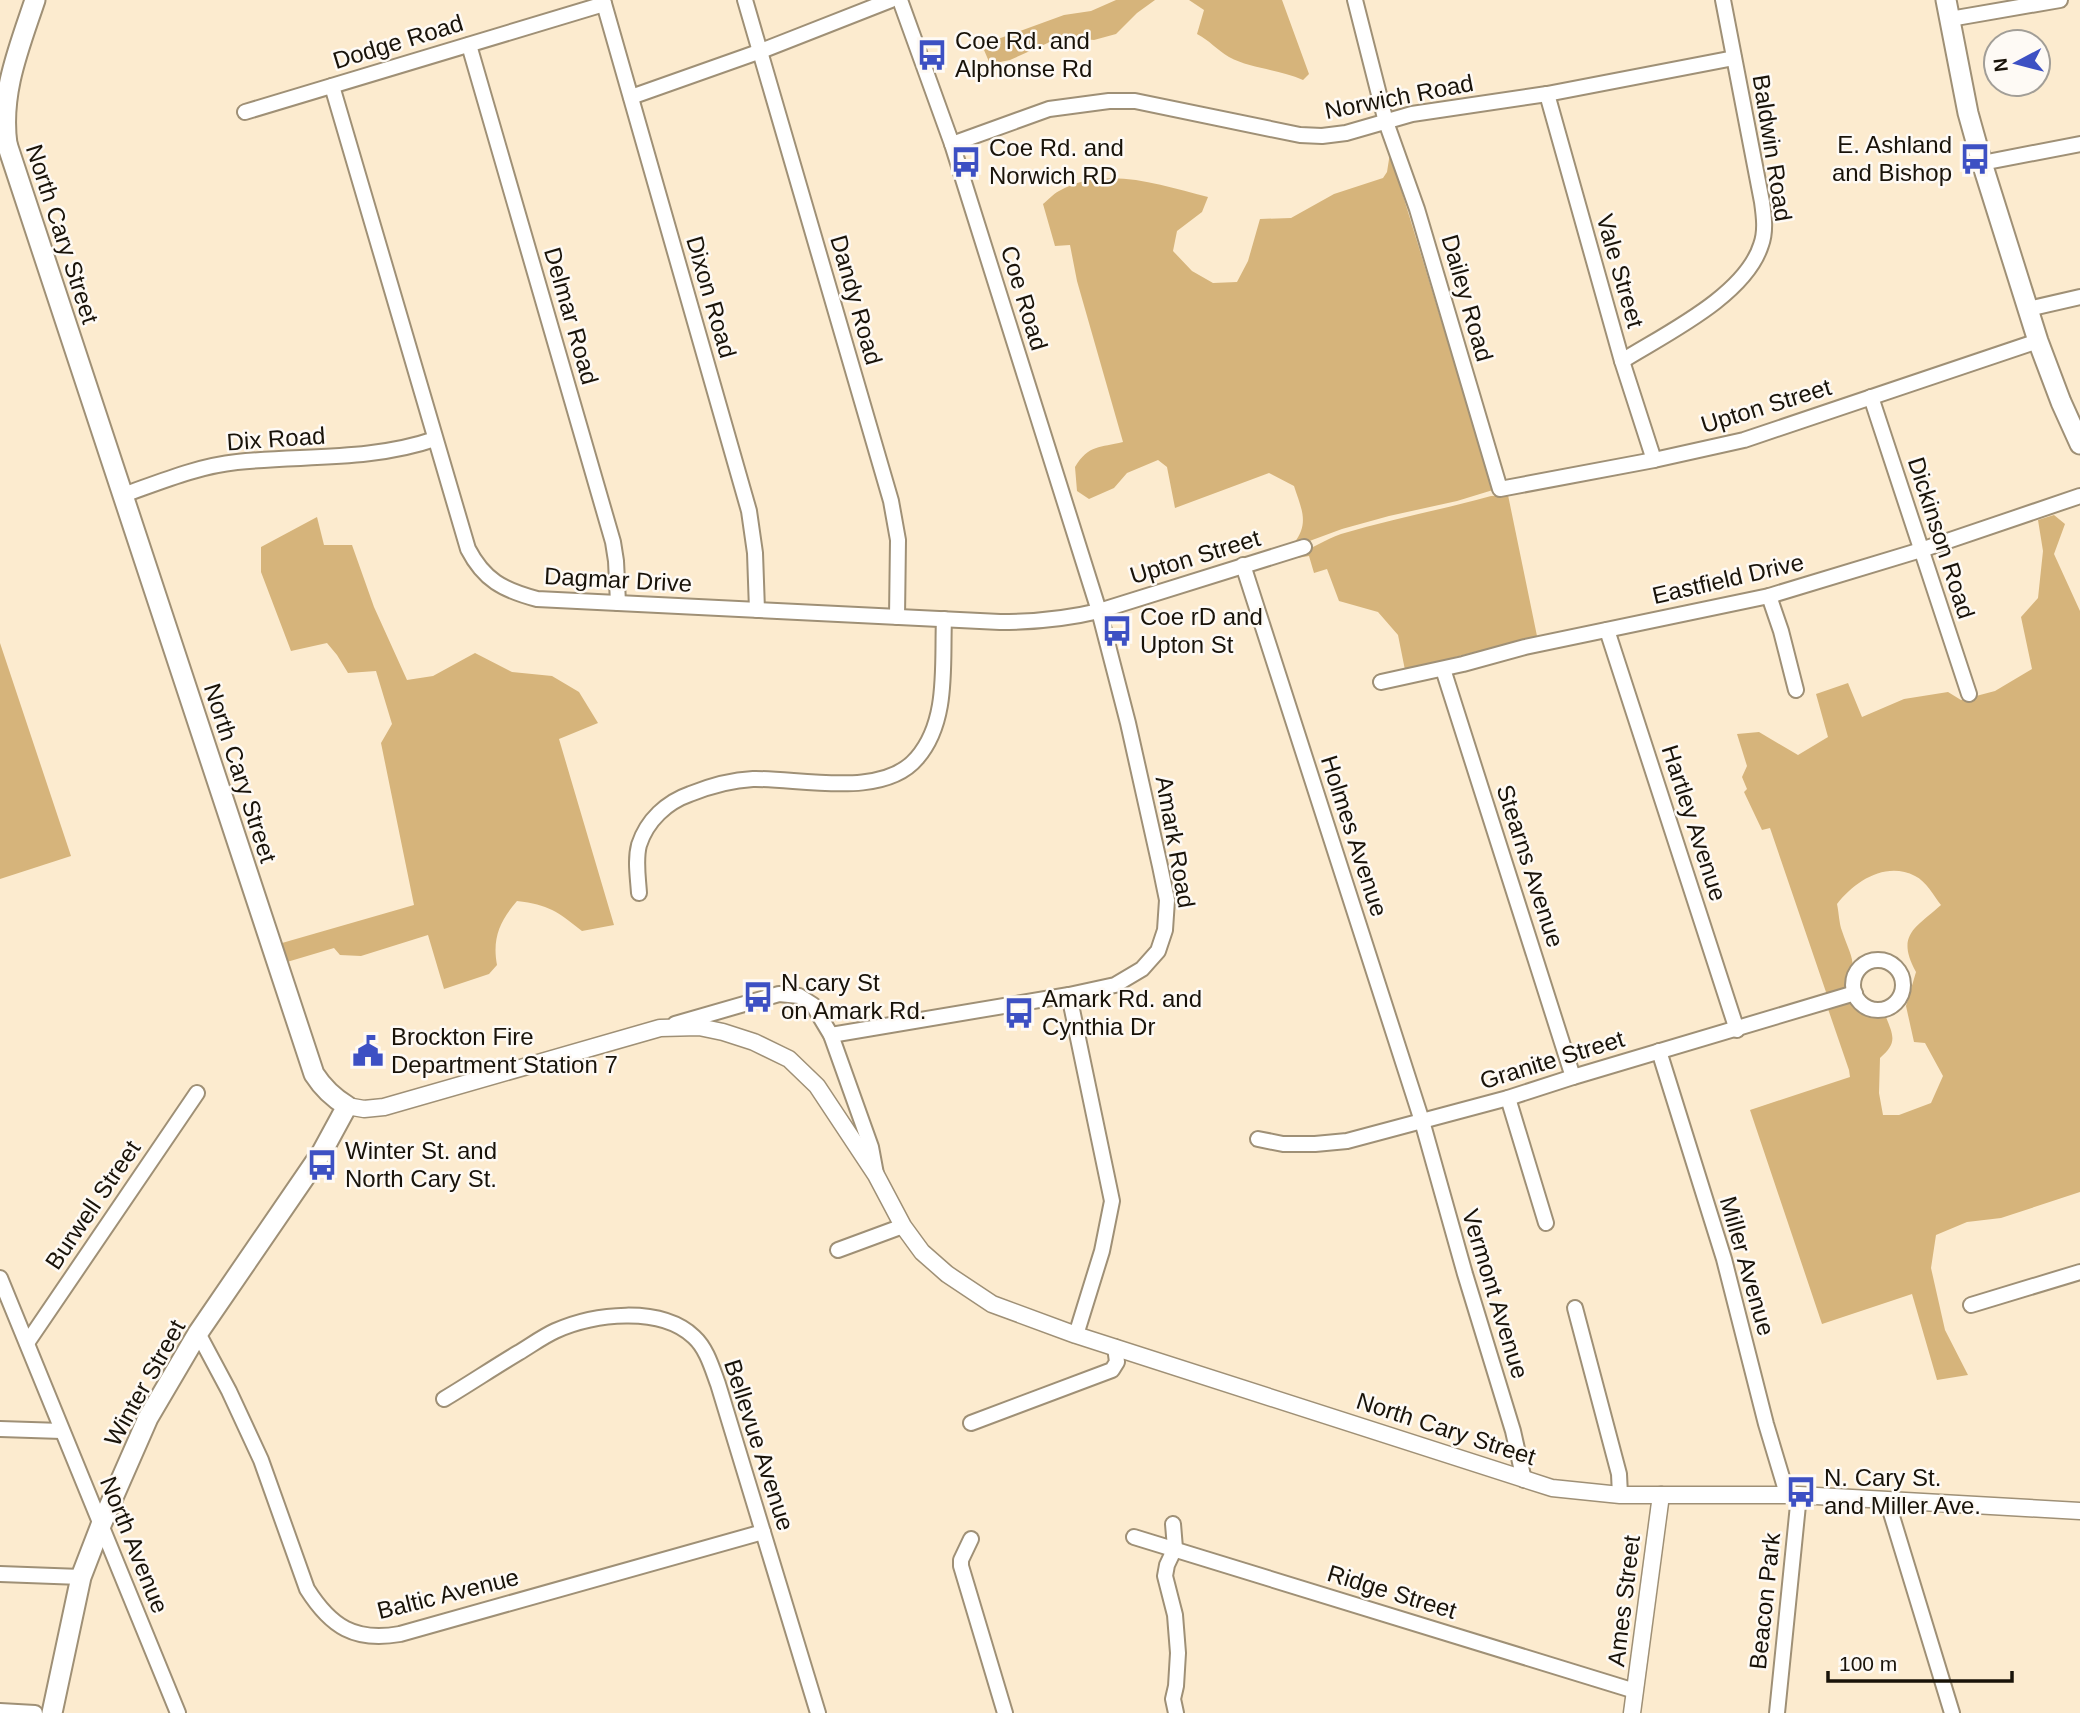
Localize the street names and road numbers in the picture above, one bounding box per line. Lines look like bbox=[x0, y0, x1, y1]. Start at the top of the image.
street label: Dodge Road bbox=[329, 9, 466, 74]
street label: Norwich Road bbox=[1322, 69, 1475, 124]
street label: Baldwin Road bbox=[1748, 73, 1797, 223]
street label: North Cary Street bbox=[21, 141, 104, 327]
street label: Vale Street bbox=[1591, 211, 1650, 331]
street label: Dailey Road bbox=[1436, 231, 1498, 364]
street label: Dandy Road bbox=[825, 232, 888, 368]
street label: Dixon Road bbox=[681, 233, 742, 361]
street label: Coe Road bbox=[996, 242, 1053, 353]
street label: Delmar Road bbox=[539, 244, 604, 388]
street label: Upton Street bbox=[1697, 373, 1835, 438]
street label: Dix Road bbox=[226, 422, 326, 455]
street label: Dickinson Road bbox=[1903, 454, 1980, 622]
street label: Upton Street bbox=[1126, 524, 1264, 589]
street label: Eastfield Drive bbox=[1649, 548, 1806, 609]
street label: Dagmar Drive bbox=[543, 562, 693, 597]
street label: North Cary Street bbox=[199, 680, 282, 866]
street label: Hartley Avenue bbox=[1657, 741, 1732, 904]
street label: Holmes Avenue bbox=[1316, 752, 1393, 920]
street label: Amark Road bbox=[1151, 774, 1200, 910]
street label: Stearns Avenue bbox=[1492, 781, 1569, 950]
street label: Granite Street bbox=[1476, 1025, 1628, 1094]
street label: Burwell Street bbox=[40, 1135, 146, 1274]
street label: Miller Avenue bbox=[1715, 1193, 1780, 1339]
street label: Vermont Avenue bbox=[1457, 1206, 1534, 1382]
street label: Winter Street bbox=[99, 1315, 190, 1451]
street label: Bellevue Avenue bbox=[719, 1356, 800, 1534]
street label: North Cary Street bbox=[1353, 1387, 1539, 1470]
street label: North Avenue bbox=[95, 1473, 174, 1617]
street label: Beacon Park bbox=[1744, 1530, 1785, 1671]
street label: Ames Street bbox=[1602, 1533, 1645, 1668]
street label: Ridge Street bbox=[1324, 1559, 1460, 1624]
street label: Baltic Avenue bbox=[374, 1563, 521, 1624]

